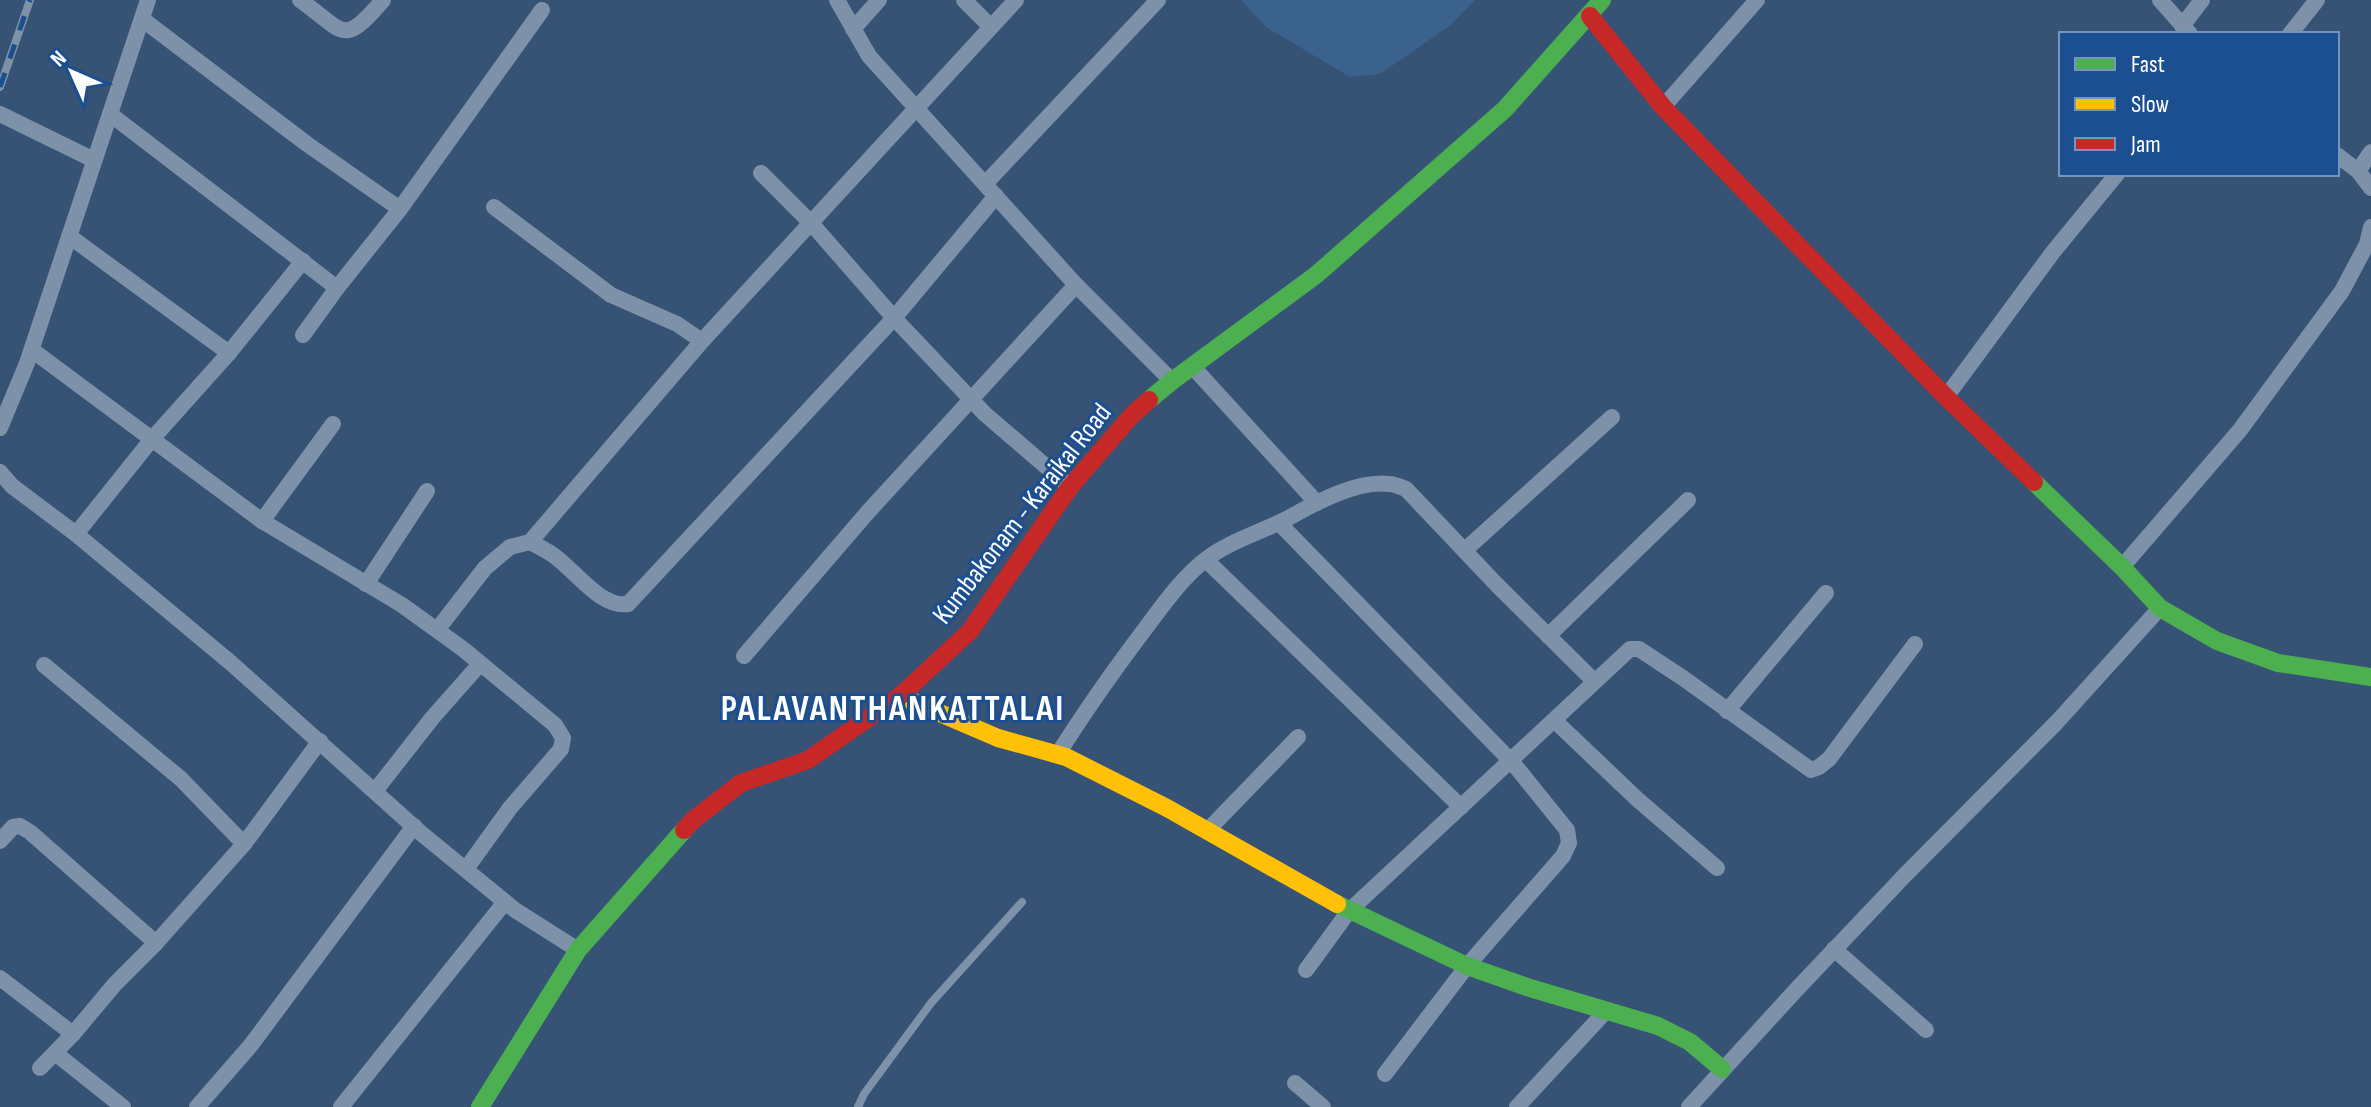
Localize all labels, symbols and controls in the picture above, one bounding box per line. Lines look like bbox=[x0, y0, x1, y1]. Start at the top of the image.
north arrow bbox=[32, 32, 112, 112]
legend bbox=[2059, 32, 2339, 176]
text: N bbox=[45, 45, 73, 73]
text: Fast bbox=[2131, 50, 2165, 79]
text: Slow bbox=[2131, 90, 2169, 119]
text: Jam bbox=[2130, 130, 2161, 159]
street label: Kumbakonam - Karaikal Road bbox=[926, 397, 1119, 631]
district label: PALAVANTHANKATTALAI bbox=[721, 688, 1065, 731]

